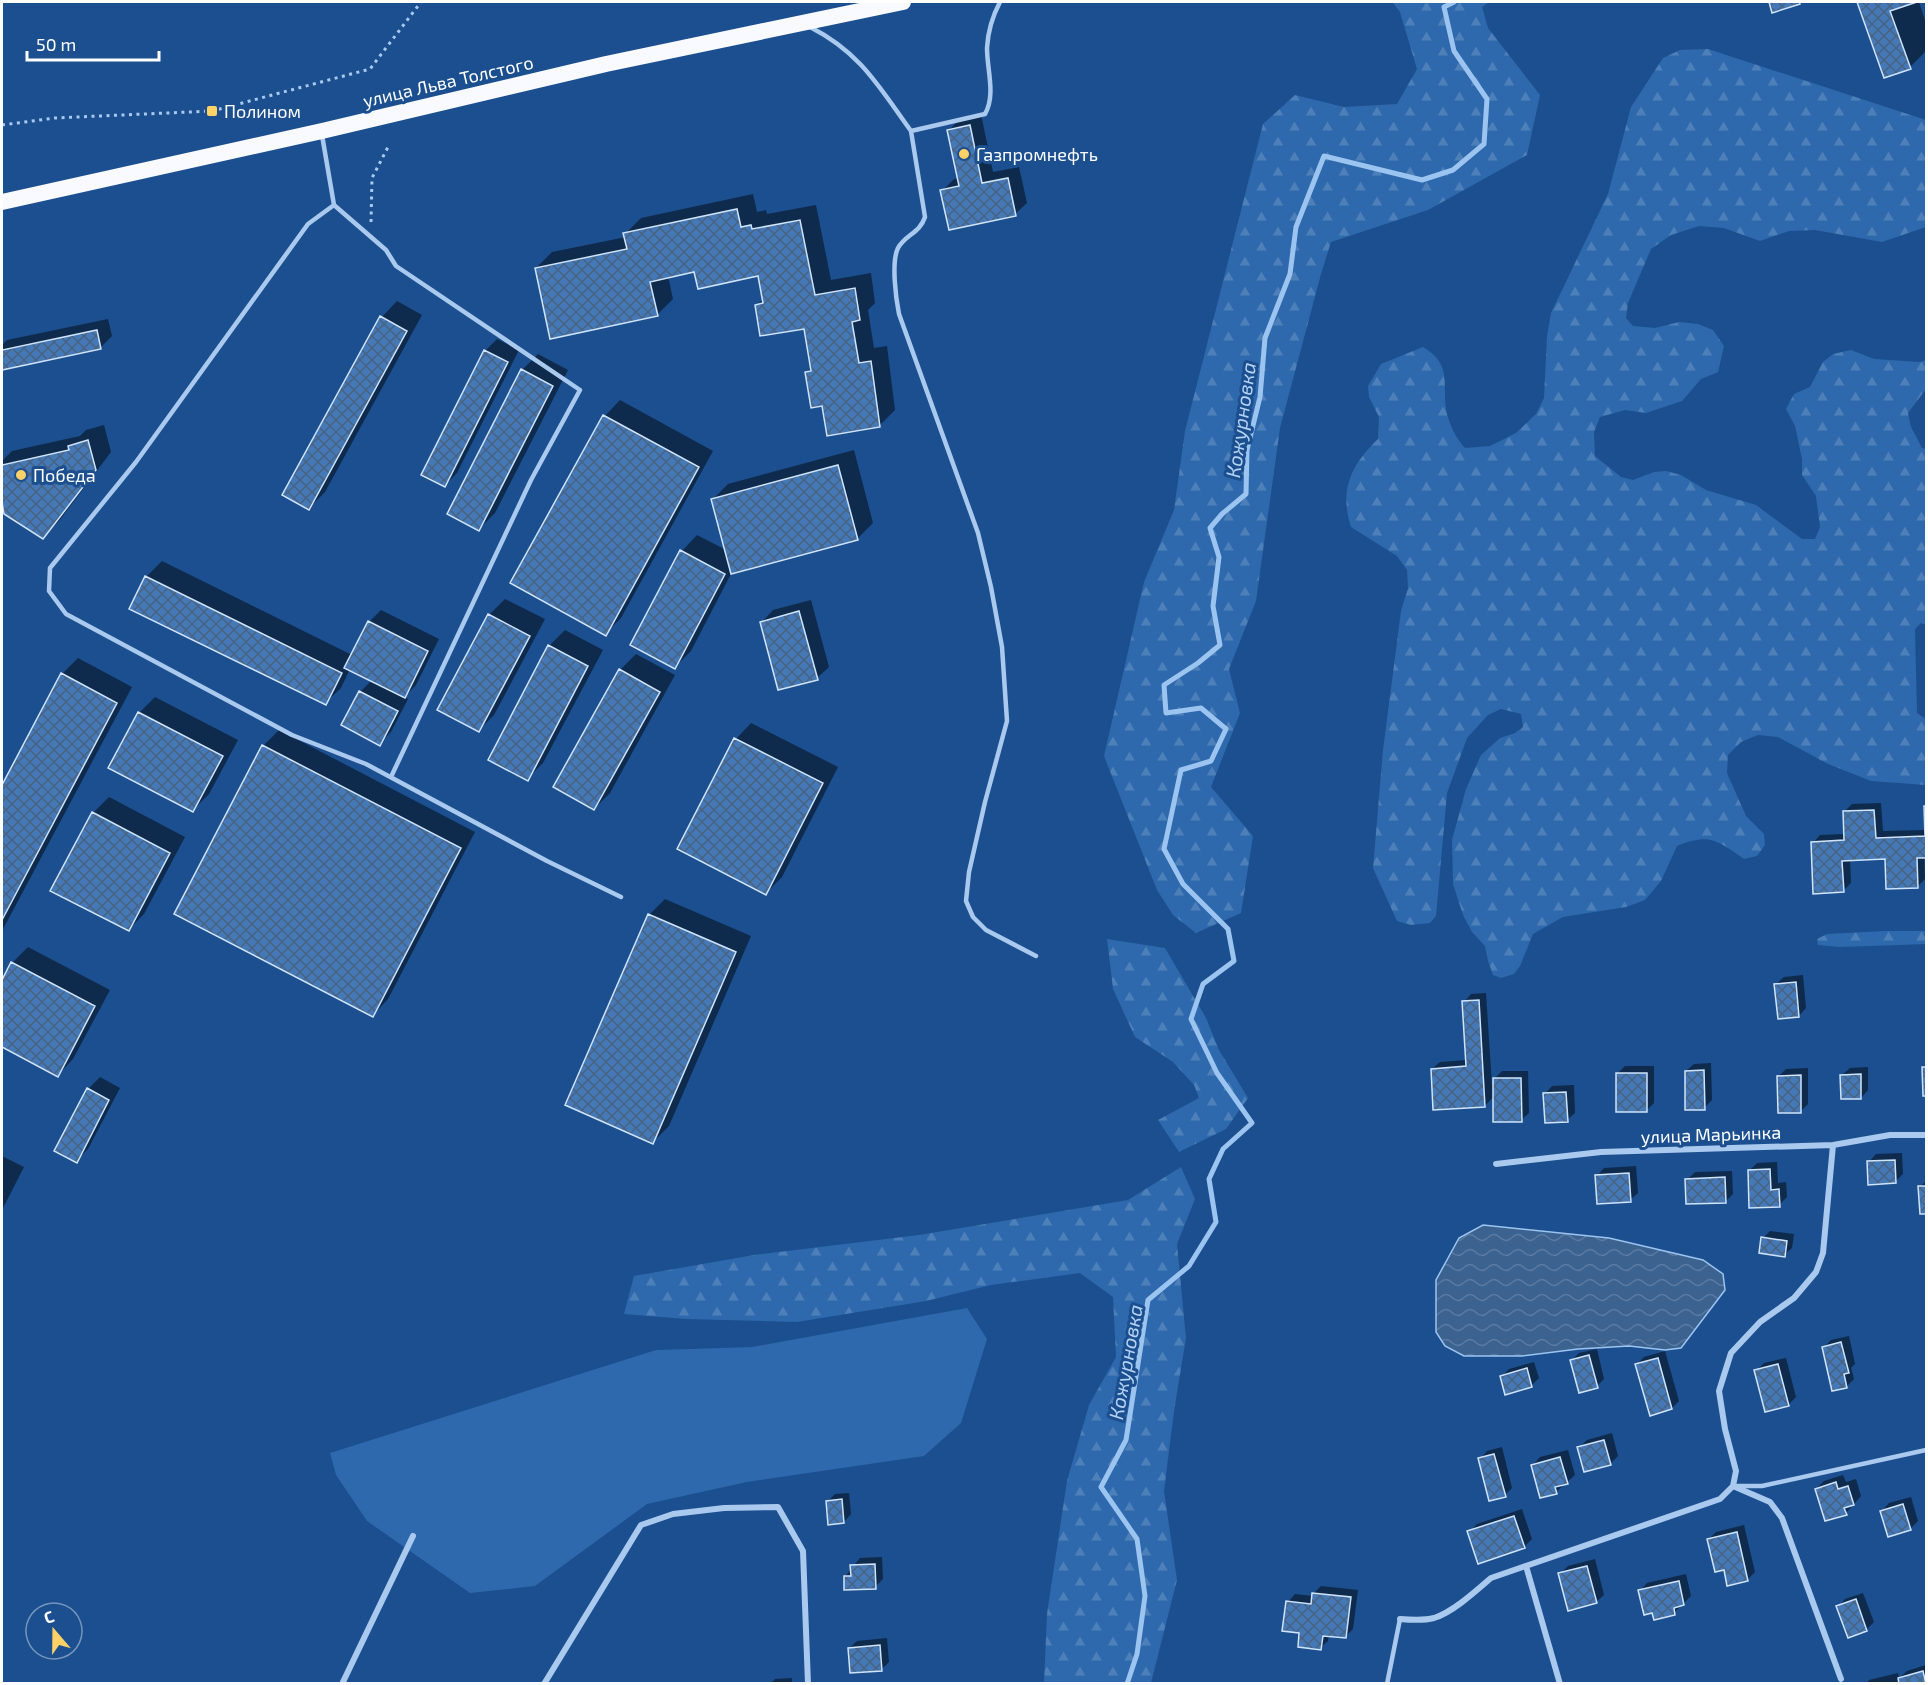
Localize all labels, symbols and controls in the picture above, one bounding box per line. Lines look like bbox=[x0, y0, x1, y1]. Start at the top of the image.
scale bar bbox=[27, 24, 159, 62]
text: 50 m bbox=[36, 33, 76, 55]
street label: улица Льва Толстого bbox=[361, 51, 535, 111]
place label: Полином bbox=[224, 100, 301, 122]
marker: Полином bbox=[205, 104, 219, 118]
place label: Газпромнефть bbox=[976, 143, 1098, 165]
marker: Газпромнефть bbox=[957, 147, 971, 161]
water label: Кожурновка bbox=[1220, 361, 1260, 479]
place label: Победа bbox=[33, 464, 96, 486]
marker: Победа bbox=[14, 468, 28, 482]
street label: улица Марьинка bbox=[1640, 1121, 1782, 1147]
water label: Кожурновка bbox=[1103, 1303, 1147, 1421]
north arrow bbox=[24, 1601, 84, 1661]
text: С bbox=[41, 1606, 56, 1627]

